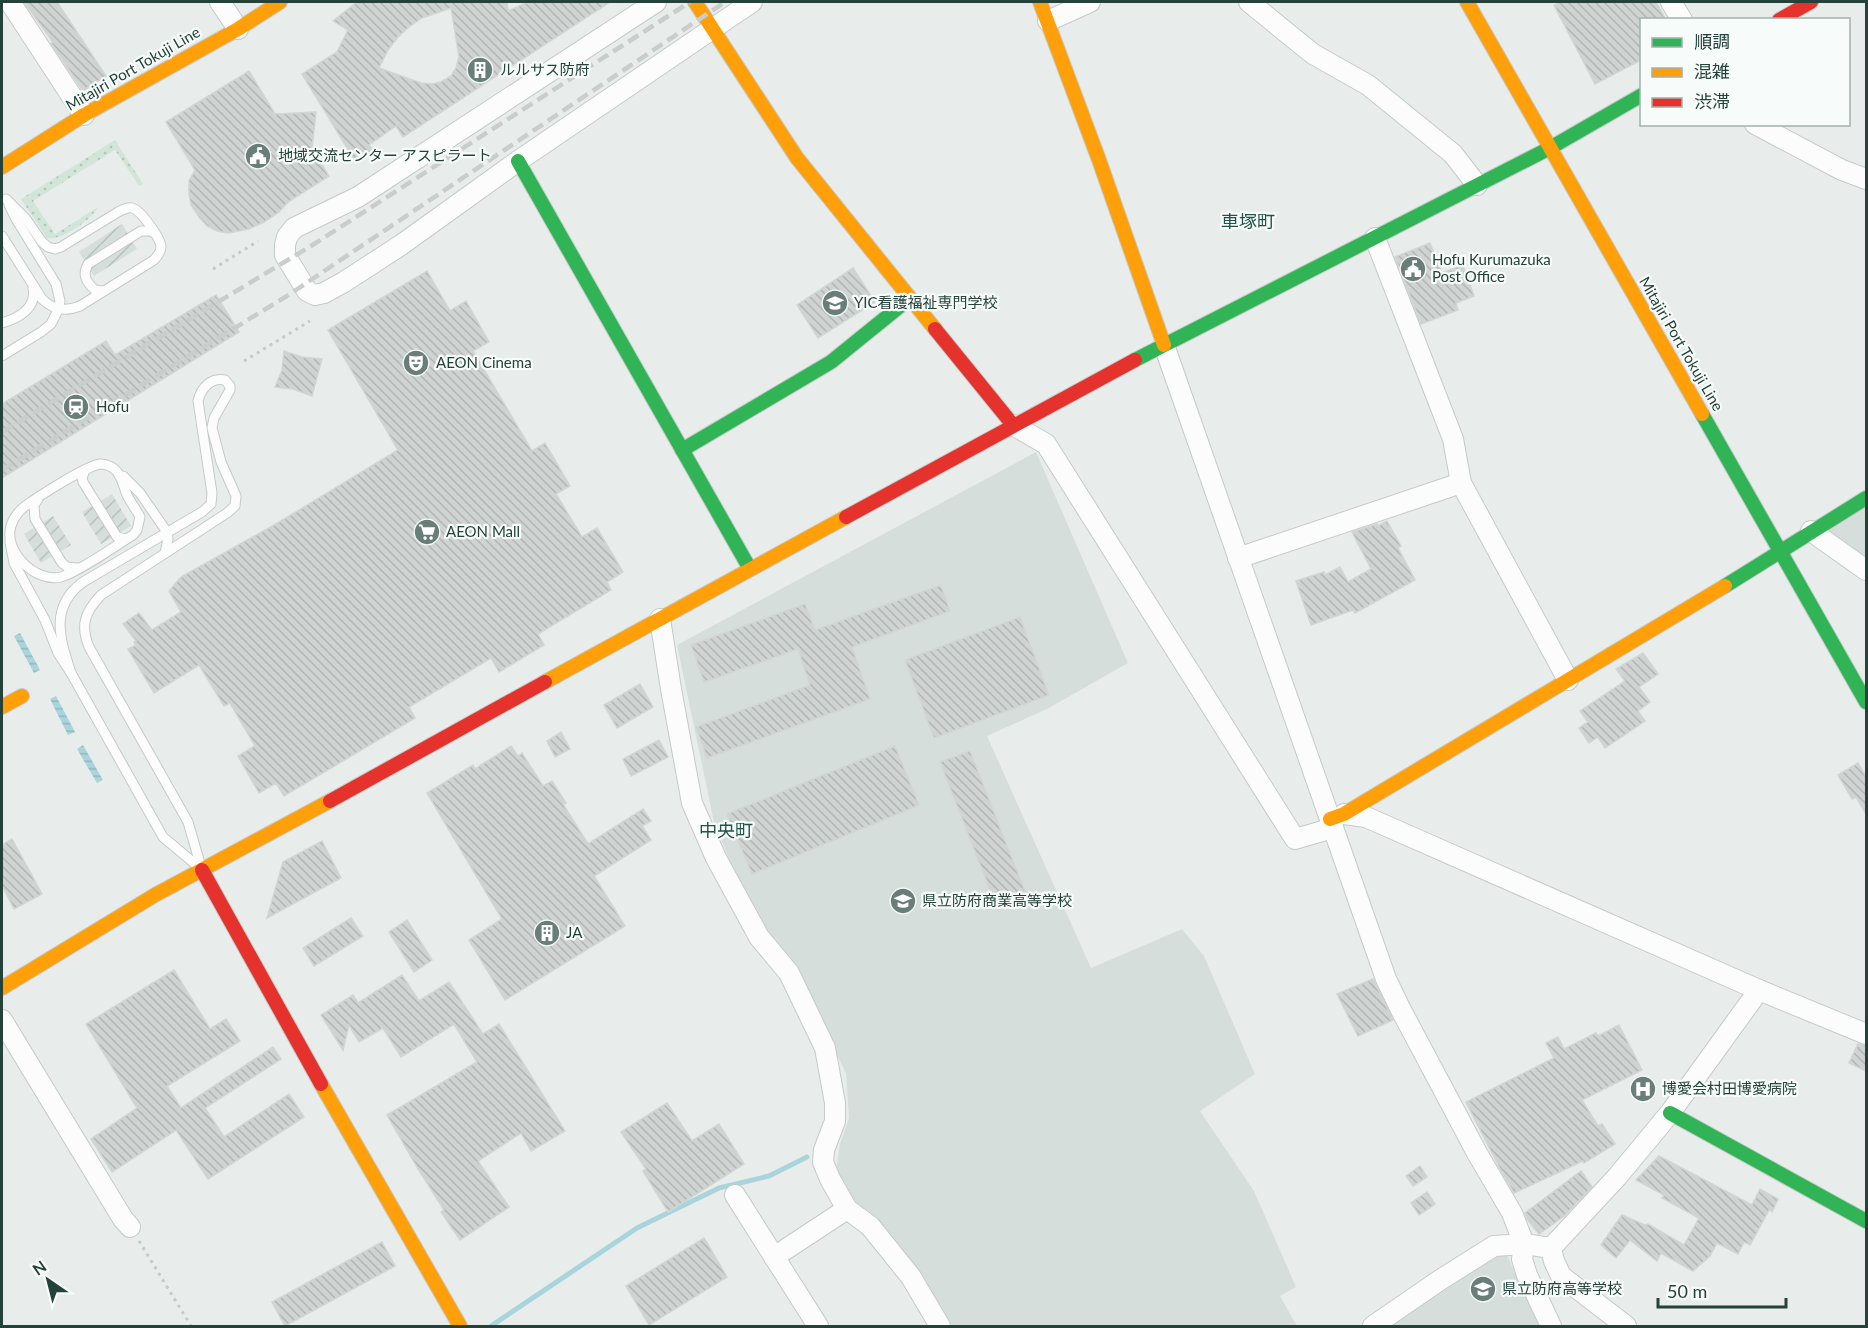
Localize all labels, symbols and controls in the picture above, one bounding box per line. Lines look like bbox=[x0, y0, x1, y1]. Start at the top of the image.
legend bbox=[1640, 18, 1850, 126]
street label: Mitajiri Port Tokuji Line bbox=[62, 22, 203, 114]
text: 順調 bbox=[1694, 30, 1730, 52]
building icon: ルルサス防府 bbox=[465, 55, 495, 85]
place label: ルルサス防府 bbox=[500, 60, 590, 78]
text: 混雑 bbox=[1694, 60, 1730, 82]
text: 渋滞 bbox=[1694, 90, 1730, 112]
public building icon: 地域交流センター アスピラート bbox=[243, 141, 273, 171]
place label: 地域交流センター アスピラート bbox=[278, 146, 492, 164]
district label: 車塚町 bbox=[1221, 210, 1275, 232]
place label: Hofu Kurumazuka Post Office bbox=[1432, 250, 1551, 285]
public building icon: Hofu Kurumazuka Post Office bbox=[1398, 254, 1428, 284]
street label: Mitajiri Port Tokuji Line bbox=[1636, 273, 1728, 414]
school or university icon: YIC看護福祉専門学校 bbox=[820, 288, 850, 318]
place label: YIC看護福祉専門学校 bbox=[854, 293, 998, 311]
theatre icon: AEON Cinema bbox=[401, 348, 431, 378]
place label: AEON Cinema bbox=[436, 353, 532, 371]
station icon: Hofu bbox=[61, 392, 91, 422]
place label: Hofu bbox=[96, 397, 129, 415]
supermarket icon: AEON Mall bbox=[412, 517, 442, 547]
place label: AEON Mall bbox=[446, 522, 520, 540]
district label: 中央町 bbox=[699, 819, 753, 841]
school or university icon: 県立防府商業高等学校 bbox=[888, 886, 918, 916]
place label: 県立防府商業高等学校 bbox=[922, 891, 1072, 909]
building icon: JA bbox=[532, 918, 562, 948]
place label: JA bbox=[566, 923, 583, 941]
hospital icon: 博愛会村田博愛病院 bbox=[1628, 1074, 1658, 1104]
place label: 博愛会村田博愛病院 bbox=[1662, 1079, 1797, 1097]
north arrow bbox=[18, 1250, 78, 1310]
text: N bbox=[29, 1256, 50, 1279]
scale bar bbox=[1658, 1271, 1786, 1309]
school or university icon: 県立防府高等学校 bbox=[1468, 1274, 1498, 1304]
place label: 県立防府高等学校 bbox=[1502, 1279, 1622, 1297]
text: 50 m bbox=[1667, 1280, 1707, 1302]

